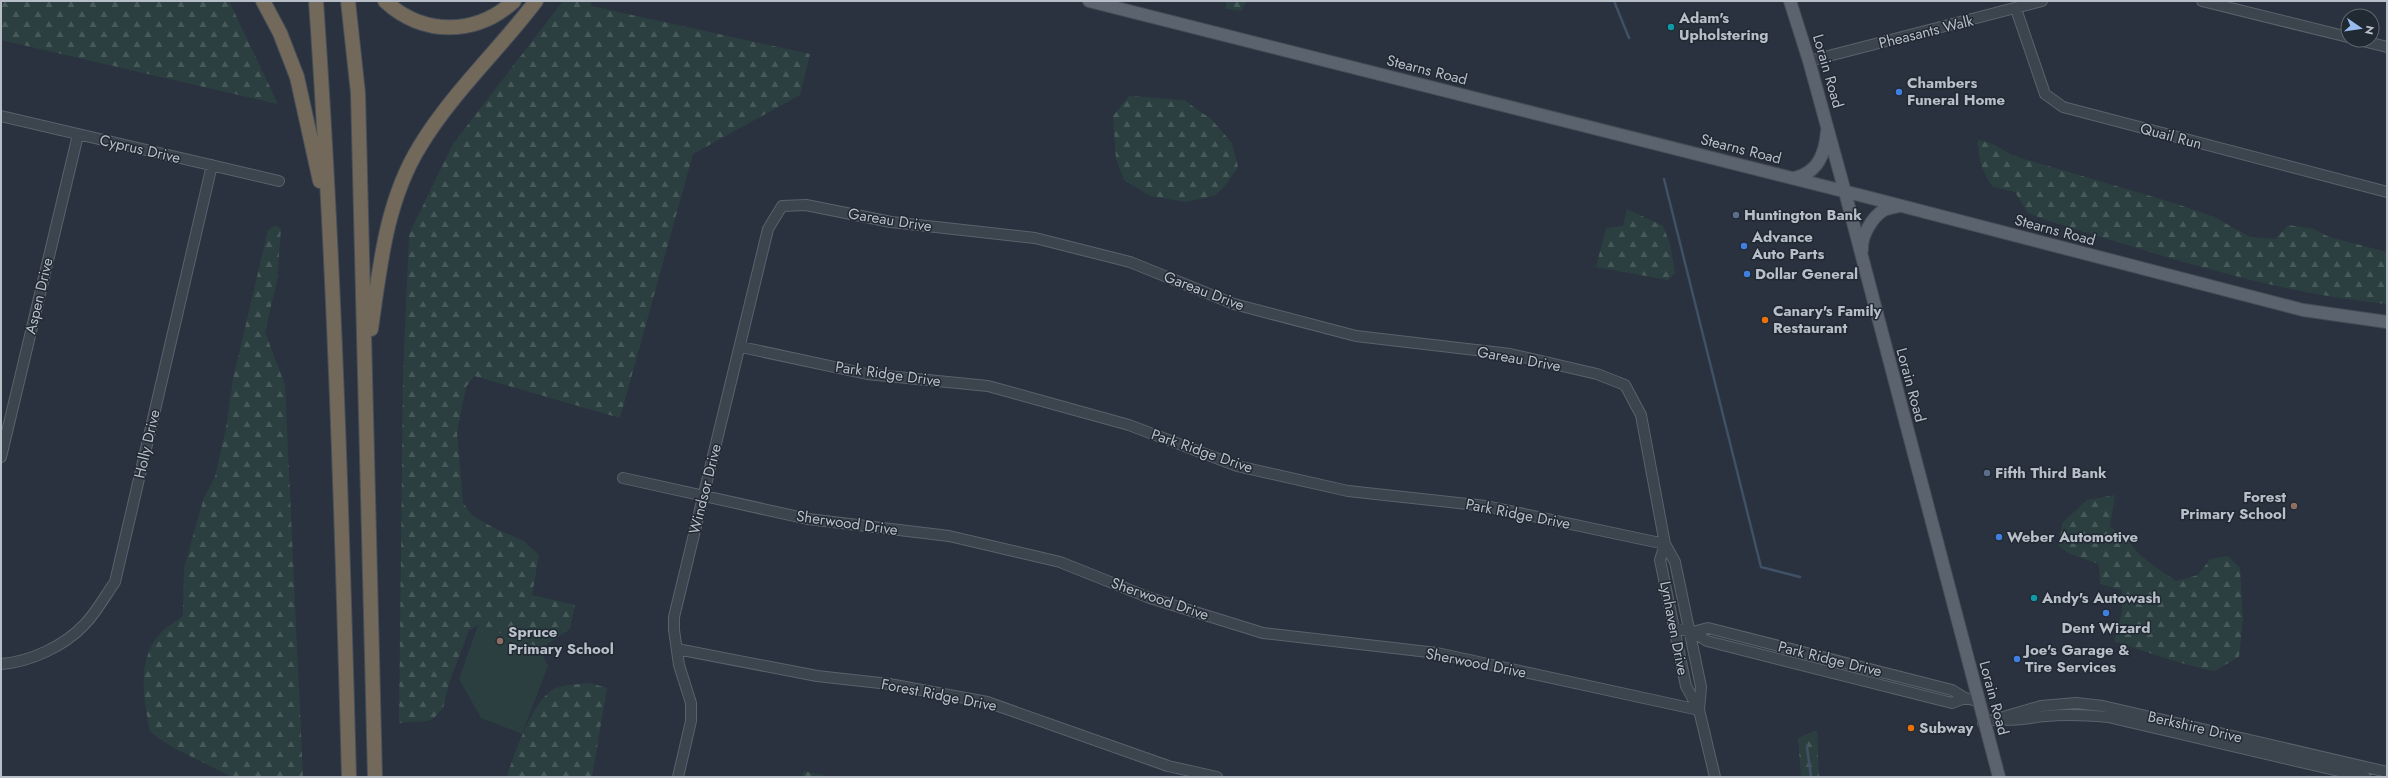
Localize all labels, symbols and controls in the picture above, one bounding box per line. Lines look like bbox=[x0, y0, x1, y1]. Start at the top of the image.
place label: Adam's Upholstering bbox=[1678, 7, 1769, 46]
north arrow bbox=[2340, 8, 2380, 48]
street label: Pheasants Walk bbox=[1876, 10, 1976, 54]
marker: Adam's Upholstering bbox=[1666, 22, 1676, 32]
text: N bbox=[2361, 24, 2379, 36]
street label: Lorain Road bbox=[1807, 31, 1849, 111]
street label: Stearns Road bbox=[1384, 49, 1470, 91]
place label: Chambers Funeral Home bbox=[1907, 72, 2006, 111]
marker: Chambers Funeral Home bbox=[1894, 87, 1904, 97]
street label: Quail Run bbox=[2138, 117, 2204, 155]
street label: Stearns Road bbox=[1698, 128, 1784, 170]
street label: Cyprus Drive bbox=[97, 129, 183, 169]
street label: Gareau Drive bbox=[847, 203, 934, 238]
place label: Huntington Bank bbox=[1744, 204, 1862, 226]
street label: Stearns Road bbox=[2012, 209, 2098, 251]
marker: Huntington Bank bbox=[1731, 210, 1741, 220]
place label: Advance Auto Parts bbox=[1751, 226, 1824, 265]
marker: Advance Auto Parts bbox=[1739, 241, 1749, 251]
street label: Aspen Drive bbox=[20, 255, 59, 336]
place label: Dollar General bbox=[1755, 263, 1858, 285]
street label: Gareau Drive bbox=[1161, 266, 1248, 316]
marker: Dollar General bbox=[1742, 269, 1752, 279]
place label: Canary's Family Restaurant bbox=[1773, 300, 1882, 339]
marker: Canary's Family Restaurant bbox=[1760, 315, 1770, 325]
street label: Gareau Drive bbox=[1476, 341, 1563, 377]
street label: Lorain Road bbox=[1891, 345, 1931, 425]
street label: Park Ridge Drive bbox=[834, 356, 942, 392]
street label: Holly Drive bbox=[128, 407, 166, 481]
street label: Park Ridge Drive bbox=[1148, 423, 1256, 479]
street label: Windsor Drive bbox=[683, 441, 727, 536]
place label: Fifth Third Bank bbox=[1995, 462, 2107, 484]
marker: Fifth Third Bank bbox=[1982, 468, 1992, 478]
place label: Forest Primary School bbox=[2180, 486, 2286, 525]
street label: Park Ridge Drive bbox=[1464, 493, 1572, 535]
marker: Forest Primary School bbox=[2289, 501, 2299, 511]
street label: Sherwood Drive bbox=[795, 505, 899, 541]
place label: Weber Automotive bbox=[2007, 526, 2139, 548]
marker: Weber Automotive bbox=[1994, 532, 2004, 542]
street label: Sherwood Drive bbox=[1108, 572, 1212, 626]
street label: Lynhaven Drive bbox=[1654, 579, 1694, 677]
place label: Andy's Autowash bbox=[2041, 587, 2161, 609]
marker: Andy's Autowash bbox=[2029, 593, 2039, 603]
marker: Dent Wizard bbox=[2101, 608, 2111, 618]
place label: Dent Wizard bbox=[2062, 617, 2150, 639]
place label: Spruce Primary School bbox=[508, 621, 614, 660]
street label: Park Ridge Drive bbox=[1776, 635, 1884, 683]
marker: Spruce Primary School bbox=[495, 636, 505, 646]
place label: Joe's Garage & Tire Services bbox=[2022, 639, 2130, 678]
street label: Sherwood Drive bbox=[1424, 642, 1529, 684]
marker: Joe's Garage & Tire Services bbox=[2012, 654, 2022, 664]
street label: Lorain Road bbox=[1974, 658, 2014, 738]
street label: Forest Ridge Drive bbox=[879, 673, 999, 717]
street label: Berkshire Drive bbox=[2146, 705, 2245, 749]
place label: Subway bbox=[1919, 717, 1973, 739]
marker: Subway bbox=[1906, 723, 1916, 733]

